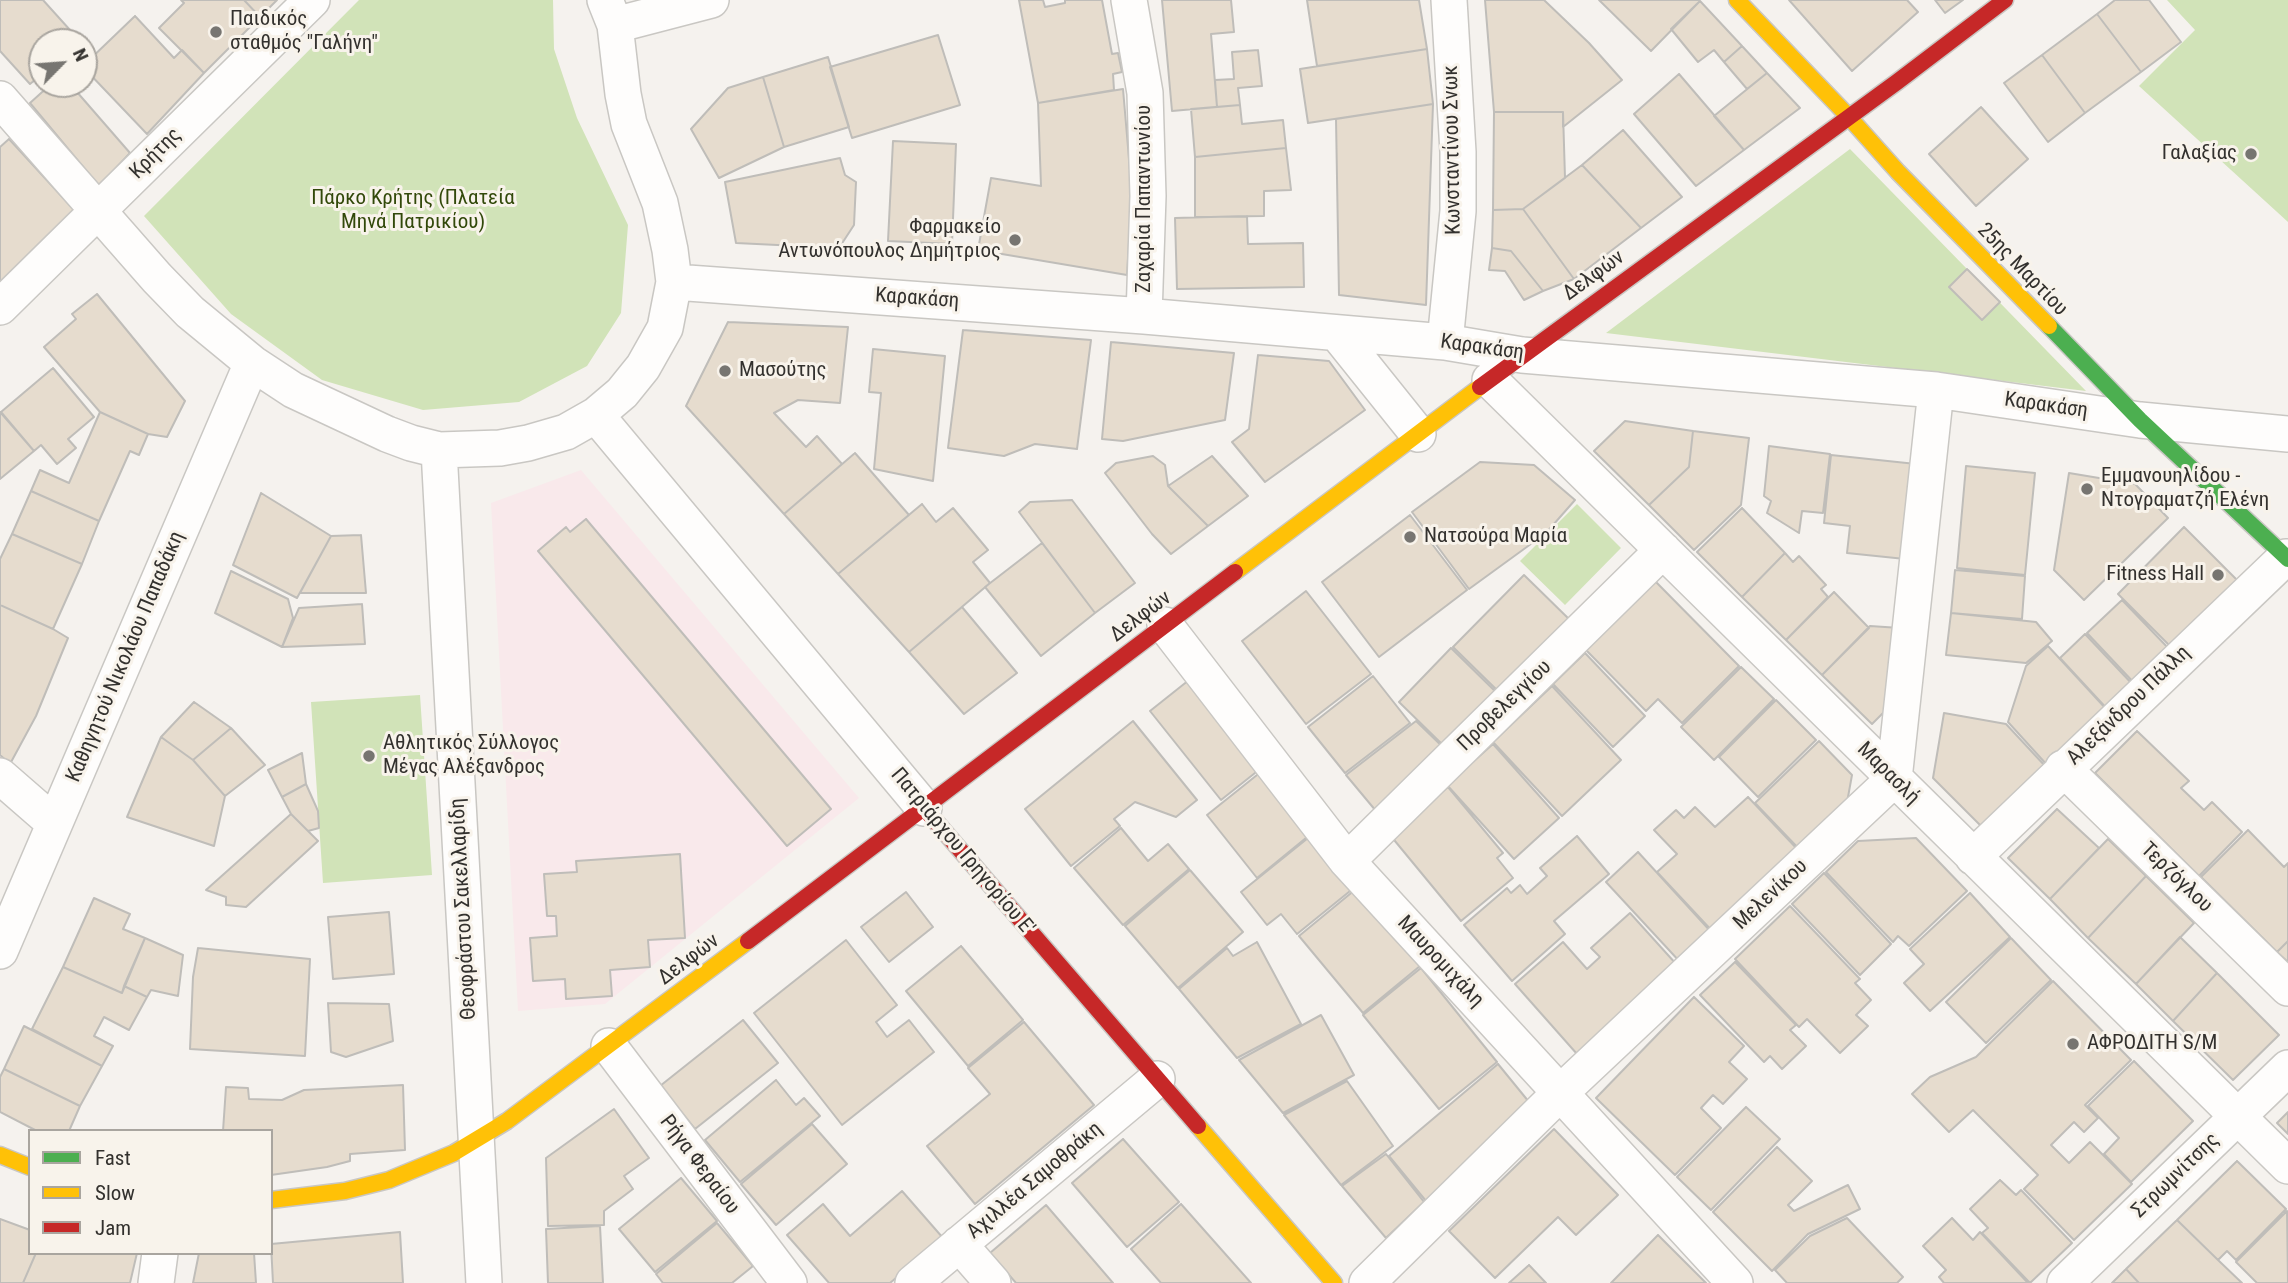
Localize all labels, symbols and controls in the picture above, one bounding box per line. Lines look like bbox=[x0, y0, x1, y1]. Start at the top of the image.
place label: Παιδικός σταθμός "Γαλήνη" bbox=[230, 7, 378, 57]
marker: Παιδικός σταθμός "Γαλήνη" bbox=[208, 24, 224, 40]
north arrow bbox=[28, 28, 98, 98]
text: N bbox=[68, 45, 94, 65]
street label: Κωνσταντίνου Σνωκ bbox=[1439, 65, 1467, 235]
street label: Ζαχαρία Παπαντωνίου bbox=[1132, 105, 1158, 293]
street label: Κρήτης bbox=[125, 123, 187, 185]
place label: Γαλαξίας bbox=[2162, 141, 2237, 167]
marker: Γαλαξίας bbox=[2243, 146, 2259, 162]
park label: Πάρκο Κρήτης (Πλατεία Μηνά Πατρικίου) bbox=[311, 186, 515, 236]
place label: Φαρμακείο Αντωνόπουλος Δημήτριος bbox=[778, 215, 1001, 265]
street label: 25ης Μαρτίου bbox=[1972, 218, 2072, 322]
marker: Φαρμακείο Αντωνόπουλος Δημήτριος bbox=[1007, 232, 1023, 248]
street label: Δελφών bbox=[1558, 245, 1630, 307]
street label: Καρακάση bbox=[874, 283, 960, 315]
street label: Καρακάση bbox=[1439, 330, 1525, 366]
place label: Μασούτης bbox=[739, 358, 826, 384]
marker: Μασούτης bbox=[717, 363, 733, 379]
street label: Καρακάση bbox=[2003, 388, 2089, 424]
place label: Εμμανουηλίδου - Ντογραματζή Ελένη bbox=[2101, 464, 2269, 514]
marker: Εμμανουηλίδου - Ντογραματζή Ελένη bbox=[2079, 481, 2095, 497]
place label: Νατσούρα Μαρία bbox=[1424, 524, 1567, 550]
street label: Καθηγητού Νικολάου Παπαδάκη bbox=[62, 528, 190, 786]
marker: Νατσούρα Μαρία bbox=[1402, 529, 1418, 545]
place label: Fitness Hall bbox=[2106, 562, 2204, 588]
marker: Fitness Hall bbox=[2210, 567, 2226, 583]
street label: Δελφών bbox=[1106, 586, 1176, 648]
street label: Αλεξάνδρου Πάλλη bbox=[2062, 641, 2196, 771]
street label: Προβελεγγίου bbox=[1453, 655, 1557, 757]
place label: Αθλητικός Σύλλογος Μέγας Αλέξανδρος bbox=[383, 731, 559, 781]
street label: Μαρασλή bbox=[1851, 737, 1925, 811]
marker: Αθλητικός Σύλλογος Μέγας Αλέξανδρος bbox=[361, 748, 377, 764]
street label: Πατριάρχου Γρηγορίου Ε' bbox=[885, 763, 1039, 941]
street label: Θεοφράστου Σακελλαρίδη bbox=[446, 797, 482, 1021]
street label: Τερζόγλου bbox=[2135, 838, 2217, 918]
street label: Μελενίκου bbox=[1729, 854, 1813, 936]
street label: Μαυρομιχάλη bbox=[1391, 911, 1489, 1013]
street label: Δελφών bbox=[654, 929, 724, 991]
place label: ΑΦΡΟΔΙΤΗ S/M bbox=[2087, 1031, 2217, 1057]
marker: ΑΦΡΟΔΙΤΗ S/M bbox=[2065, 1036, 2081, 1052]
street label: Ρήγα Φεραίου bbox=[654, 1111, 744, 1219]
street label: Αχιλλέα Σαμοθράκη bbox=[962, 1117, 1108, 1245]
street label: Στρωμνίτσης bbox=[2127, 1128, 2225, 1224]
legend bbox=[28, 1129, 273, 1255]
text: Fast bbox=[95, 1146, 131, 1170]
text: Slow bbox=[95, 1181, 135, 1205]
text: Jam bbox=[95, 1216, 131, 1240]

